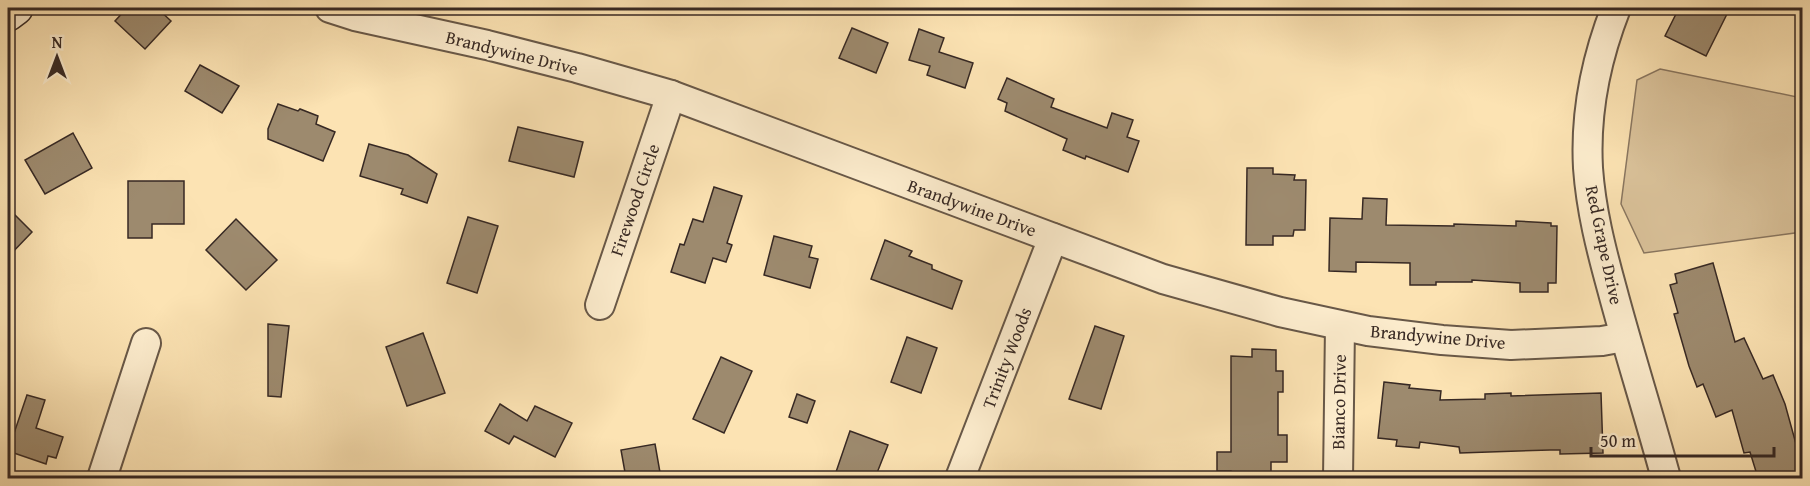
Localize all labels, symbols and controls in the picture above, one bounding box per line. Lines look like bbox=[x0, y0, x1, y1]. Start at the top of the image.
street label: Brandywine Drive bbox=[443, 23, 581, 82]
north arrow bbox=[27, 27, 87, 87]
text: N bbox=[52, 30, 63, 54]
street label: Firewood Circle bbox=[603, 140, 666, 260]
street label: Brandywine Drive bbox=[904, 172, 1040, 243]
street label: Red Grape Drive bbox=[1579, 183, 1630, 307]
street label: Trinity Woods bbox=[975, 303, 1038, 412]
street label: Brandywine Drive bbox=[1369, 317, 1507, 356]
street label: Bianco Drive bbox=[1324, 354, 1353, 450]
scale bar bbox=[1591, 420, 1774, 458]
text: 50 m bbox=[1600, 427, 1636, 454]

